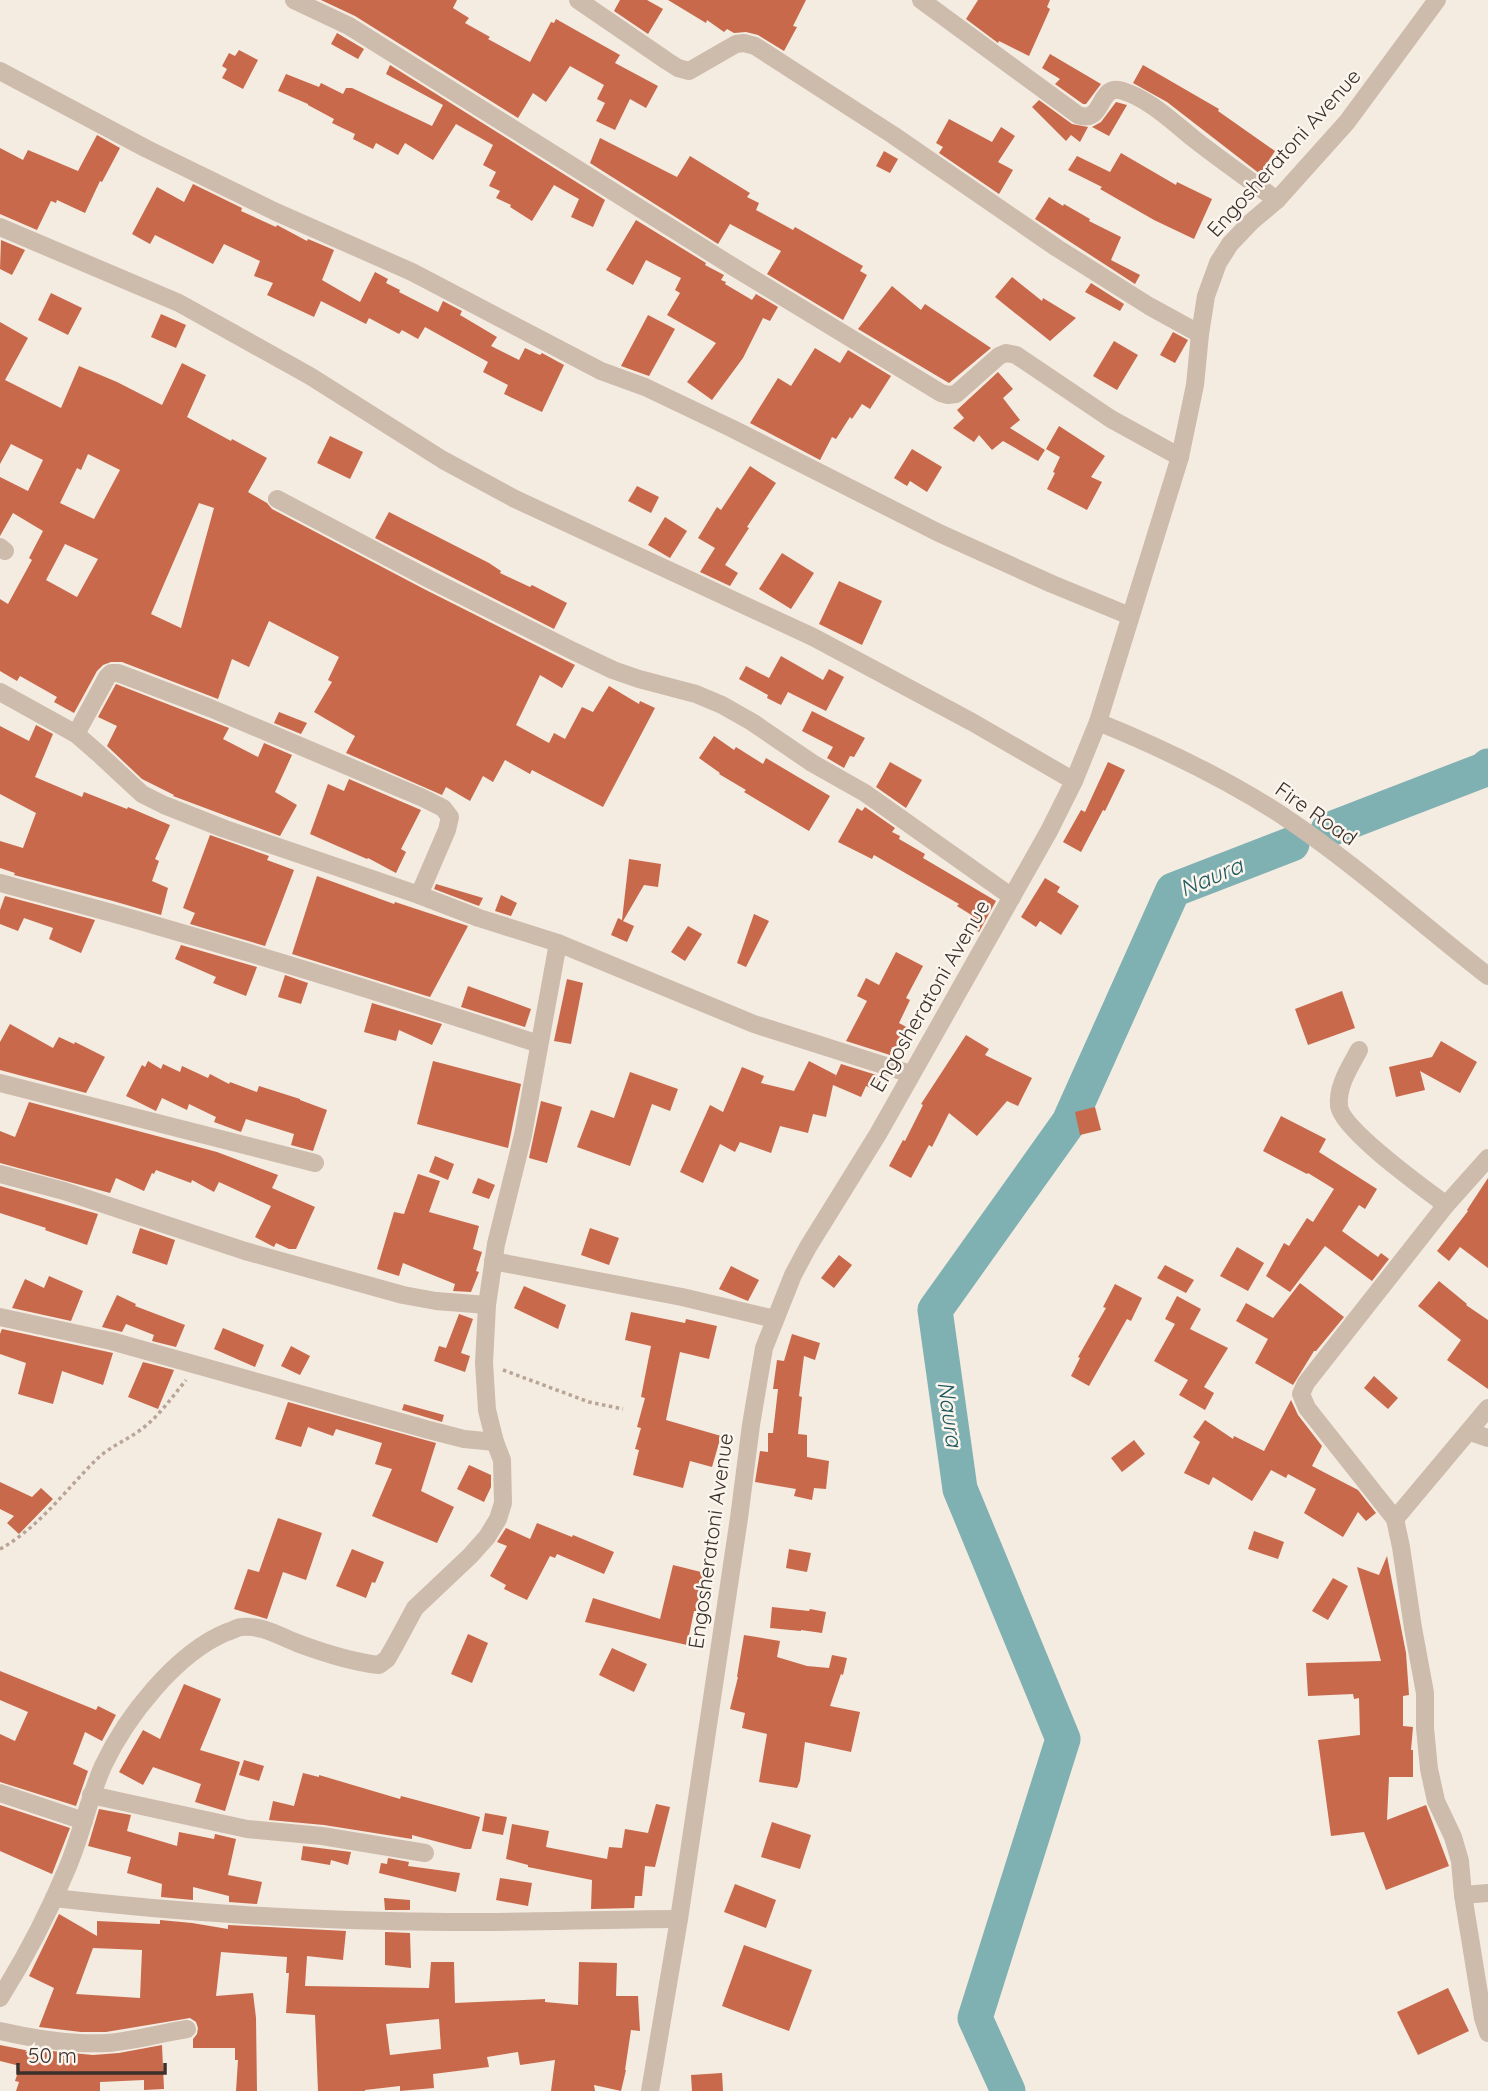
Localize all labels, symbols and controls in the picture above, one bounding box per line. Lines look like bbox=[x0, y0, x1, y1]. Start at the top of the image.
street label: Engosheratoni Avenue bbox=[1201, 63, 1366, 242]
street label: Fire Road bbox=[1271, 776, 1362, 851]
water label: Naura bbox=[1175, 850, 1248, 903]
street label: Engosheratoni Avenue bbox=[863, 895, 995, 1096]
water label: Naura bbox=[932, 1379, 970, 1450]
street label: Engosheratoni Avenue bbox=[682, 1431, 738, 1650]
scale bar bbox=[18, 2032, 164, 2076]
text: 50 m bbox=[28, 2042, 77, 2068]

